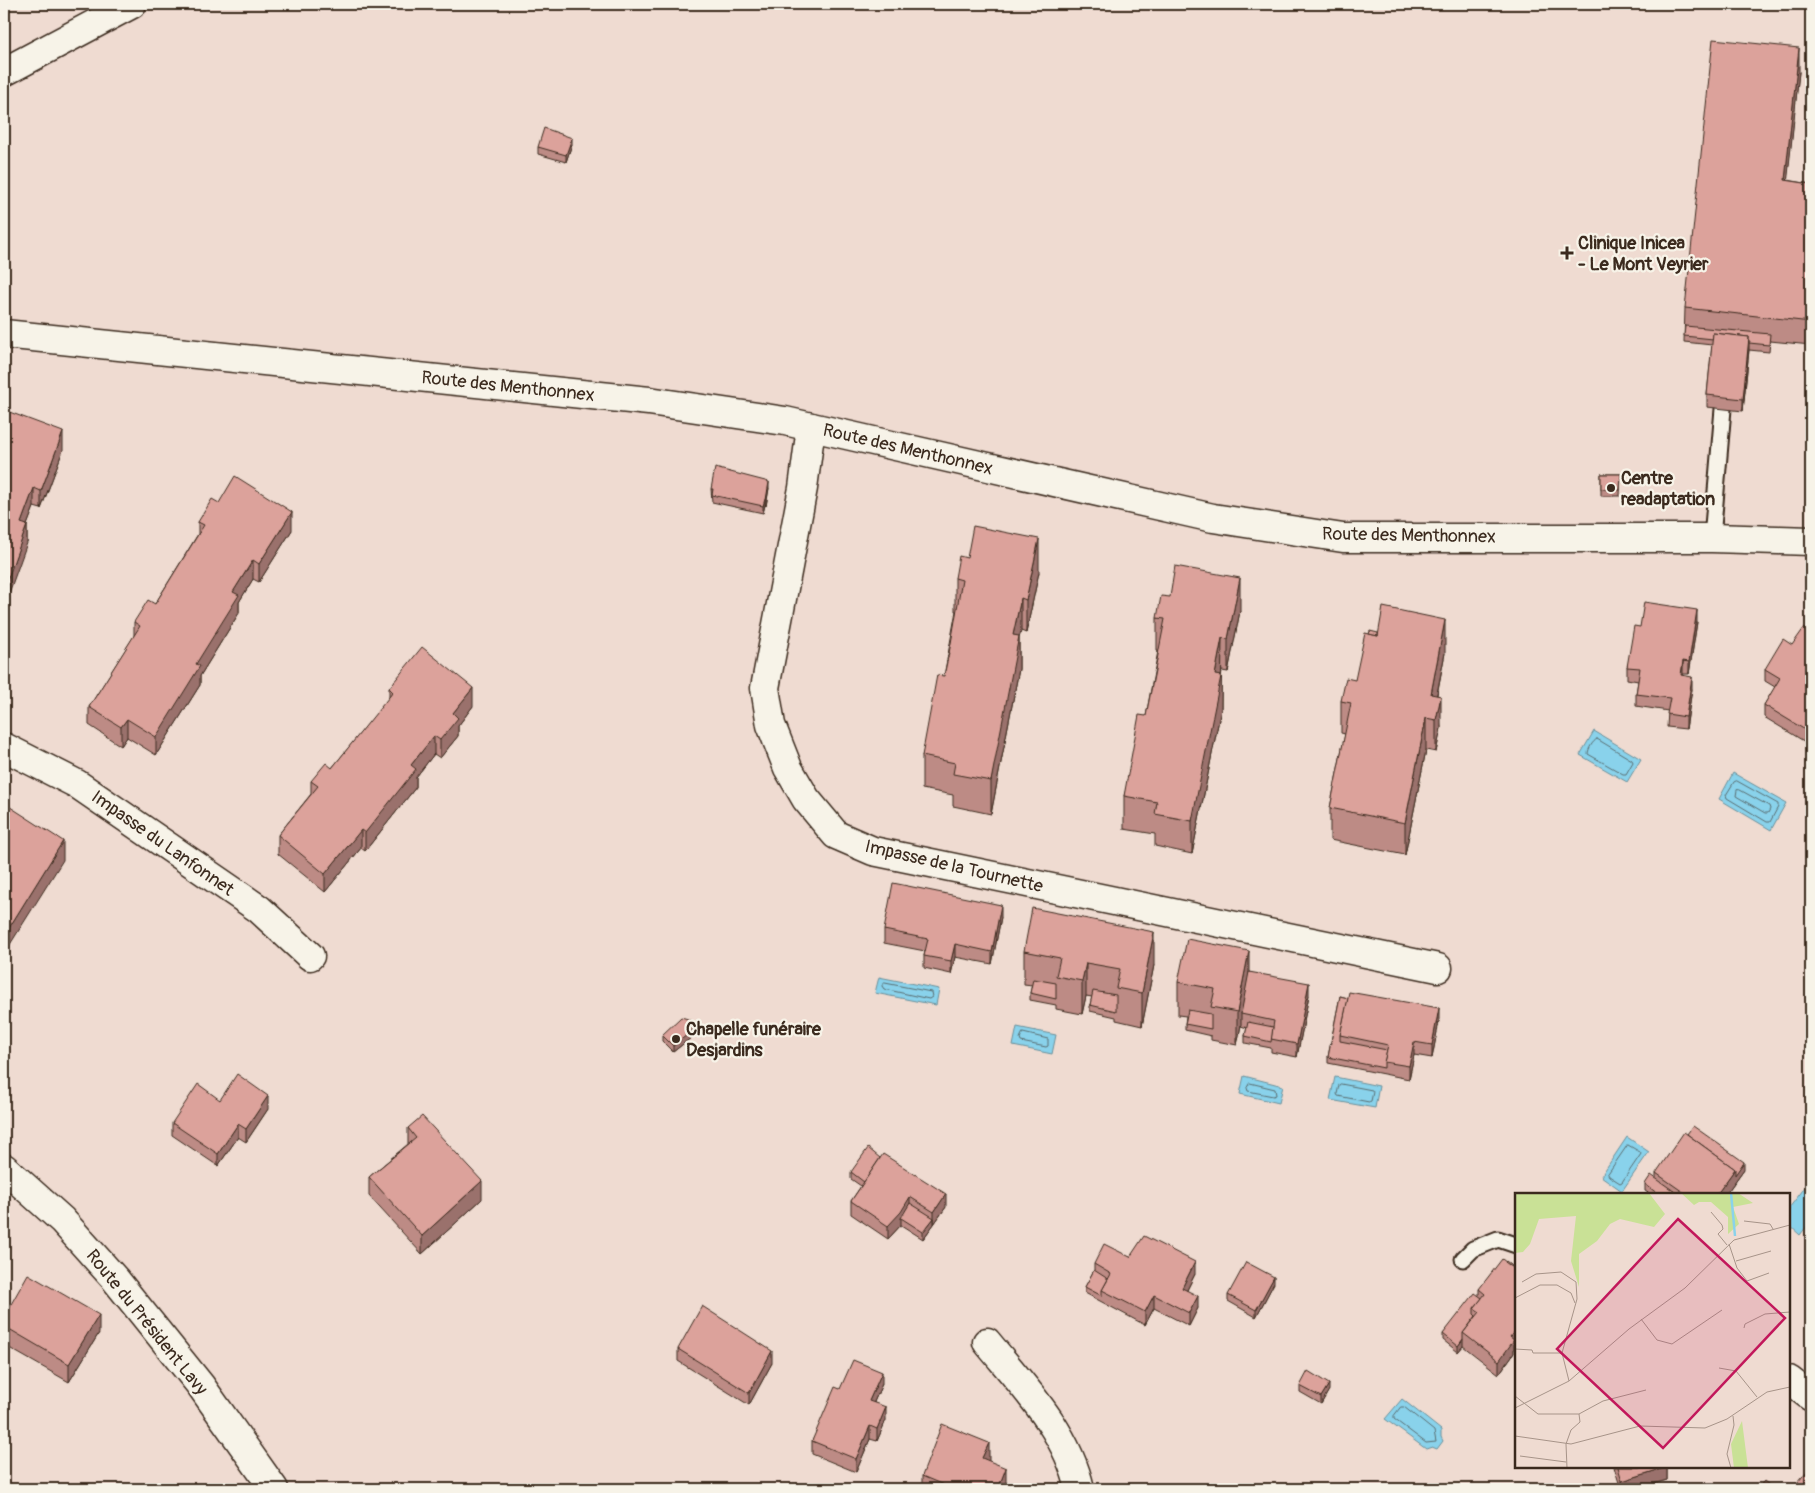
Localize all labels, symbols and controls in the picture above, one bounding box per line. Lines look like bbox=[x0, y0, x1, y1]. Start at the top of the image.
place label: Clinique Inicea - Le Mont Veyrier bbox=[1578, 232, 1709, 276]
marker: Clinique Inicea - Le Mont Veyrier bbox=[1560, 246, 1574, 260]
street label: Route des Menthonnex bbox=[420, 366, 596, 407]
street label: Route des Menthonnex bbox=[821, 419, 995, 480]
place label: Centre readaptation bbox=[1621, 467, 1715, 511]
marker: Centre readaptation bbox=[1605, 482, 1617, 494]
street label: Route des Menthonnex bbox=[1322, 522, 1496, 549]
street label: Impasse du Lanfonnet bbox=[87, 786, 239, 902]
street label: Impasse de la Tournette bbox=[863, 835, 1045, 898]
place label: Chapelle funéraire Desjardins bbox=[686, 1018, 822, 1062]
marker: Chapelle funéraire Desjardins bbox=[670, 1033, 682, 1045]
inset map bbox=[1515, 1193, 1790, 1468]
street label: Route du Président Lavy bbox=[81, 1245, 213, 1400]

